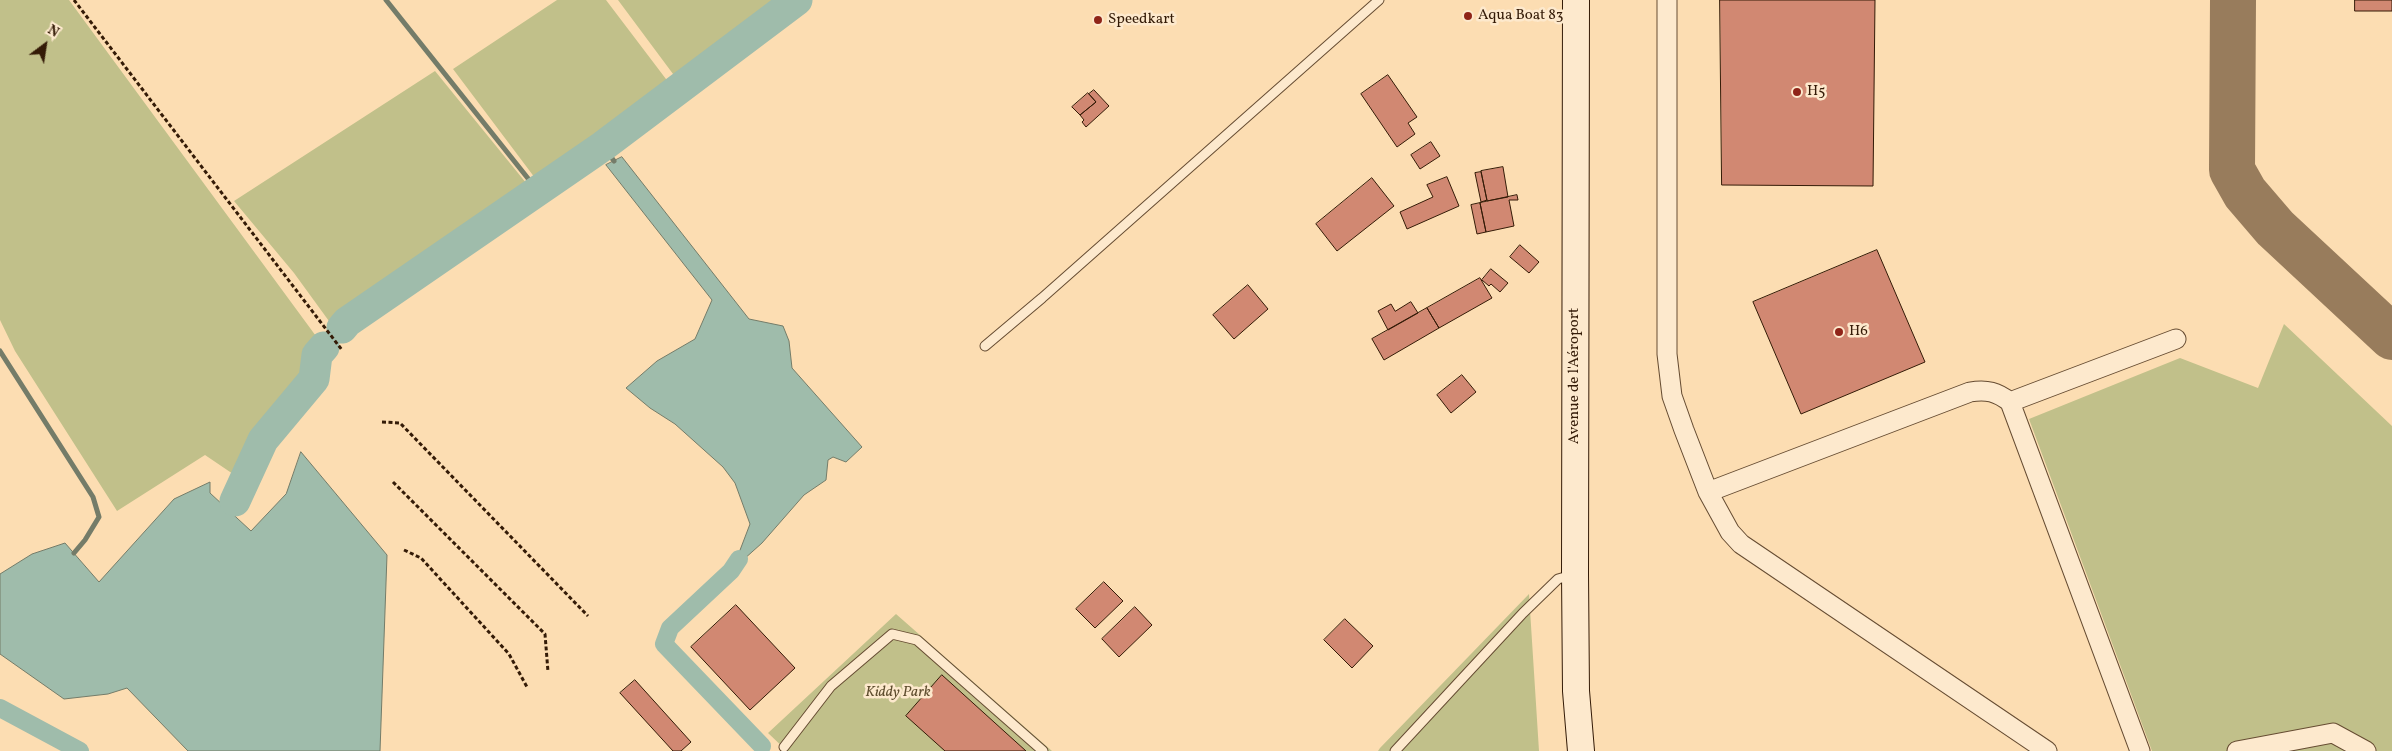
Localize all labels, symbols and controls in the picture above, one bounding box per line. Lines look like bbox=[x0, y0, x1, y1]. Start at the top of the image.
place label: Aqua Boat 83 bbox=[1478, 7, 1564, 25]
marker: Aqua Boat 83 bbox=[1462, 10, 1474, 22]
place label: Speedkart bbox=[1108, 11, 1175, 29]
marker: Speedkart bbox=[1092, 14, 1104, 26]
north arrow bbox=[20, 20, 70, 70]
text: N bbox=[44, 21, 62, 42]
place label: H5 bbox=[1807, 83, 1826, 101]
marker: H5 bbox=[1791, 86, 1803, 98]
street label: Avenue de l'Aéroport bbox=[1566, 308, 1584, 444]
place label: H6 bbox=[1849, 323, 1868, 341]
marker: H6 bbox=[1833, 326, 1845, 338]
park label: Kiddy Park bbox=[865, 684, 931, 702]

